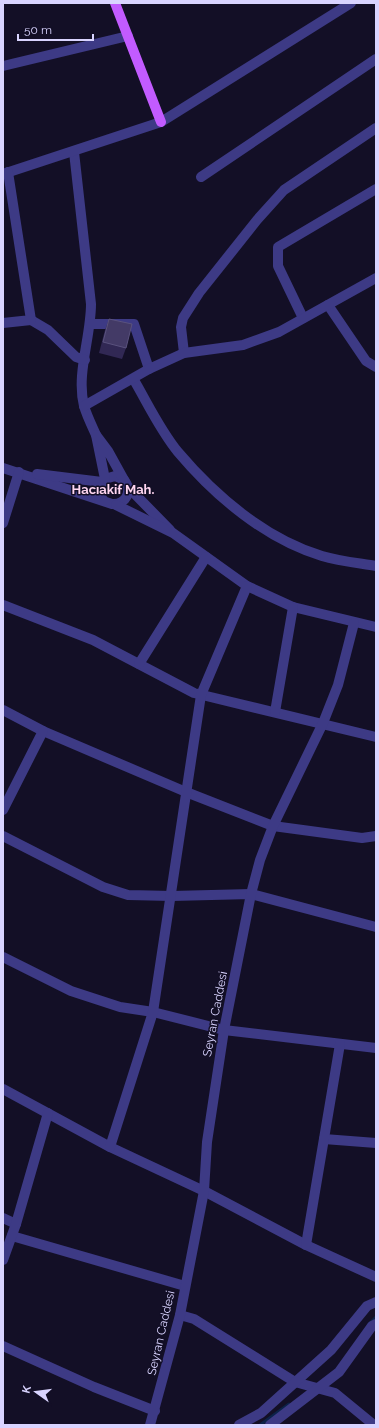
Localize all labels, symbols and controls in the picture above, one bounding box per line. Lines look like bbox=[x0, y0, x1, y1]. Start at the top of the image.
scale bar bbox=[18, 16, 93, 42]
text: 50 m bbox=[24, 23, 52, 37]
district label: Hacıakif Mah. bbox=[72, 482, 154, 497]
street label: Seyran Caddesi bbox=[200, 970, 230, 1058]
street label: Seyran Caddesi bbox=[144, 1289, 178, 1377]
north arrow bbox=[16, 1372, 56, 1412]
text: K bbox=[20, 1384, 34, 1395]

